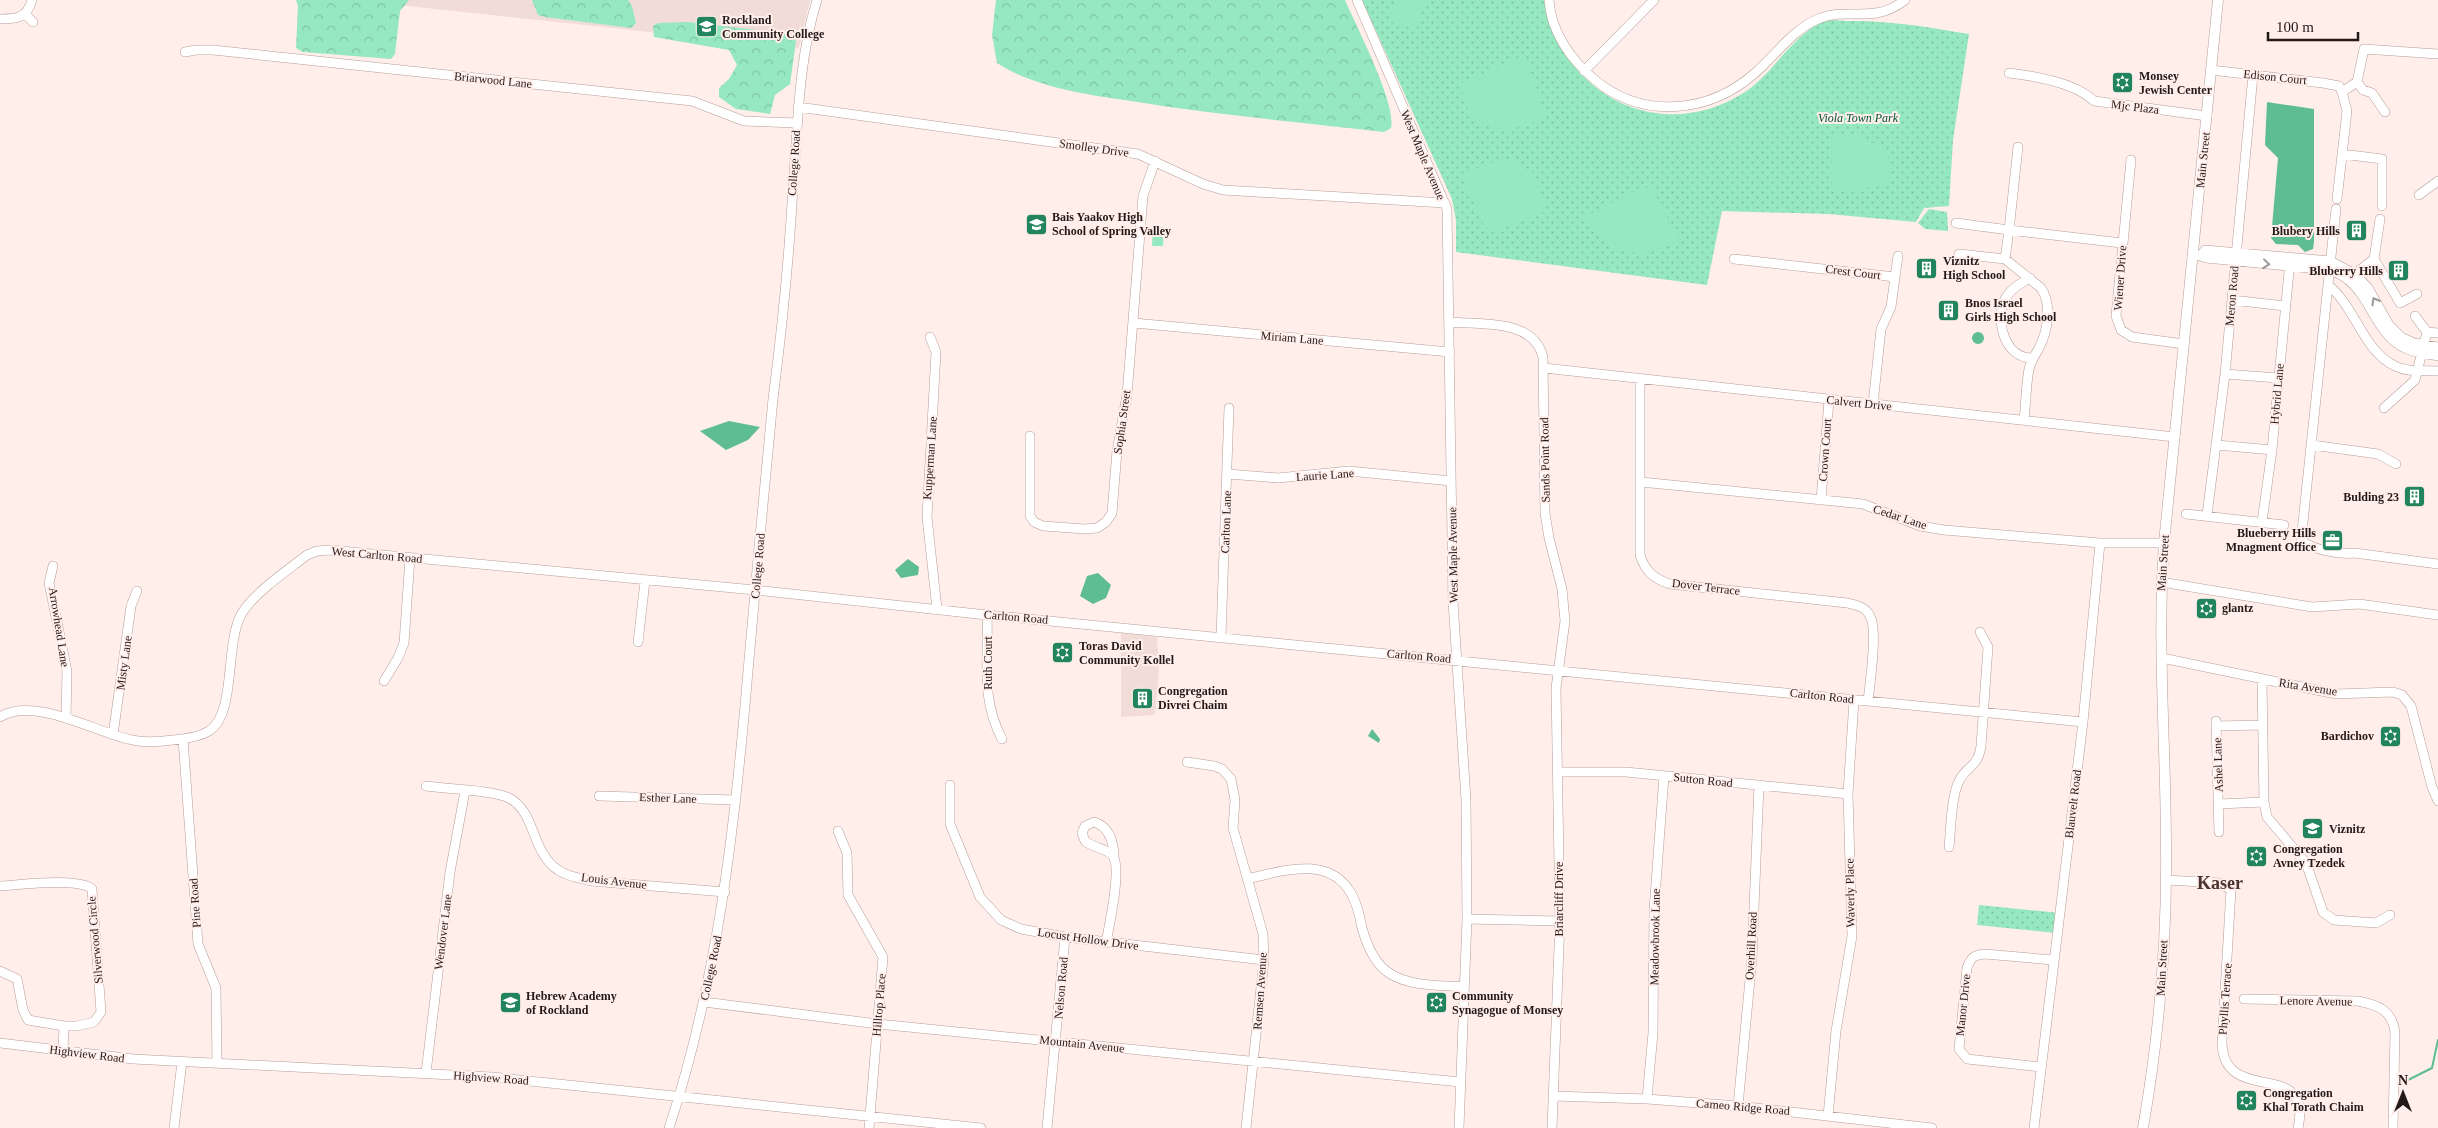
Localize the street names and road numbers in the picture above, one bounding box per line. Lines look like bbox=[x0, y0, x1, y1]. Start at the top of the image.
street label: Edison Court bbox=[2243, 67, 2308, 87]
street label: Briarwood Lane bbox=[453, 69, 533, 91]
street label: Mjc Plaza bbox=[2110, 97, 2160, 117]
street label: West Maple Avenue bbox=[1398, 108, 1448, 202]
street label: College Road bbox=[785, 130, 803, 196]
street label: Main Street bbox=[2193, 131, 2213, 189]
street label: Smolley Drive bbox=[1058, 136, 1130, 160]
street label: Wiener Drive bbox=[2111, 245, 2129, 311]
street label: Crest Court bbox=[1825, 262, 1882, 282]
street label: Meron Road bbox=[2222, 265, 2242, 327]
street label: Miriam Lane bbox=[1260, 328, 1324, 348]
street label: Hybrid Lane bbox=[2267, 363, 2287, 425]
street label: Sophia Street bbox=[1111, 389, 1134, 455]
street label: Calvert Drive bbox=[1826, 393, 1892, 413]
street label: Kupperman Lane bbox=[920, 416, 940, 500]
street label: Sands Point Road bbox=[1537, 417, 1553, 503]
street label: Crown Court bbox=[1816, 417, 1834, 482]
street label: Laurie Lane bbox=[1295, 466, 1355, 484]
street label: Carlton Lane bbox=[1218, 490, 1234, 554]
street label: Cedar Lane bbox=[1871, 502, 1929, 532]
street label: West Maple Avenue bbox=[1445, 507, 1461, 603]
street label: College Road bbox=[748, 533, 768, 599]
street label: Main Street bbox=[2154, 534, 2172, 592]
street label: West Carlton Road bbox=[331, 544, 423, 566]
street label: Dover Terrace bbox=[1671, 576, 1741, 598]
street label: Arrowhead Lane bbox=[46, 586, 72, 668]
street label: Carlton Road bbox=[983, 607, 1049, 627]
street label: Misty Lane bbox=[113, 635, 135, 691]
street label: Ruth Court bbox=[981, 635, 995, 690]
street label: Carlton Road bbox=[1386, 646, 1452, 666]
street label: Rita Avenue bbox=[2278, 675, 2338, 699]
street label: Carlton Road bbox=[1789, 686, 1855, 706]
street label: Ashel Lane bbox=[2210, 737, 2226, 793]
street label: Blauvelt Road bbox=[2062, 769, 2084, 839]
street label: Sutton Road bbox=[1673, 770, 1733, 790]
street label: Esther Lane bbox=[639, 790, 697, 806]
street label: Waverly Place bbox=[1842, 858, 1858, 928]
street label: Briarcliff Drive bbox=[1552, 862, 1566, 936]
street label: Louis Avenue bbox=[580, 870, 648, 892]
street label: Pine Road bbox=[186, 878, 204, 928]
street label: Meadowbrook Lane bbox=[1647, 888, 1663, 986]
street label: Wendover Lane bbox=[431, 893, 455, 971]
street label: Silverwood Circle bbox=[84, 896, 106, 984]
street label: Overhill Road bbox=[1742, 912, 1760, 980]
street label: Locust Hollow Drive bbox=[1037, 925, 1139, 953]
street label: College Road bbox=[697, 934, 725, 1002]
street label: Main Street bbox=[2154, 939, 2170, 996]
street label: Remsen Avenue bbox=[1250, 952, 1270, 1030]
street label: Nelson Road bbox=[1051, 956, 1071, 1020]
street label: Phyllis Terrace bbox=[2216, 963, 2234, 1035]
street label: Hilltop Place bbox=[869, 973, 889, 1037]
street label: Manor Drive bbox=[1953, 973, 1973, 1037]
street label: Lenore Avenue bbox=[2280, 993, 2352, 1009]
street label: Mountain Avenue bbox=[1039, 1033, 1125, 1055]
street label: Highview Road bbox=[49, 1042, 125, 1066]
street label: Highview Road bbox=[453, 1068, 529, 1088]
street label: Cameo Ridge Road bbox=[1696, 1096, 1790, 1118]

